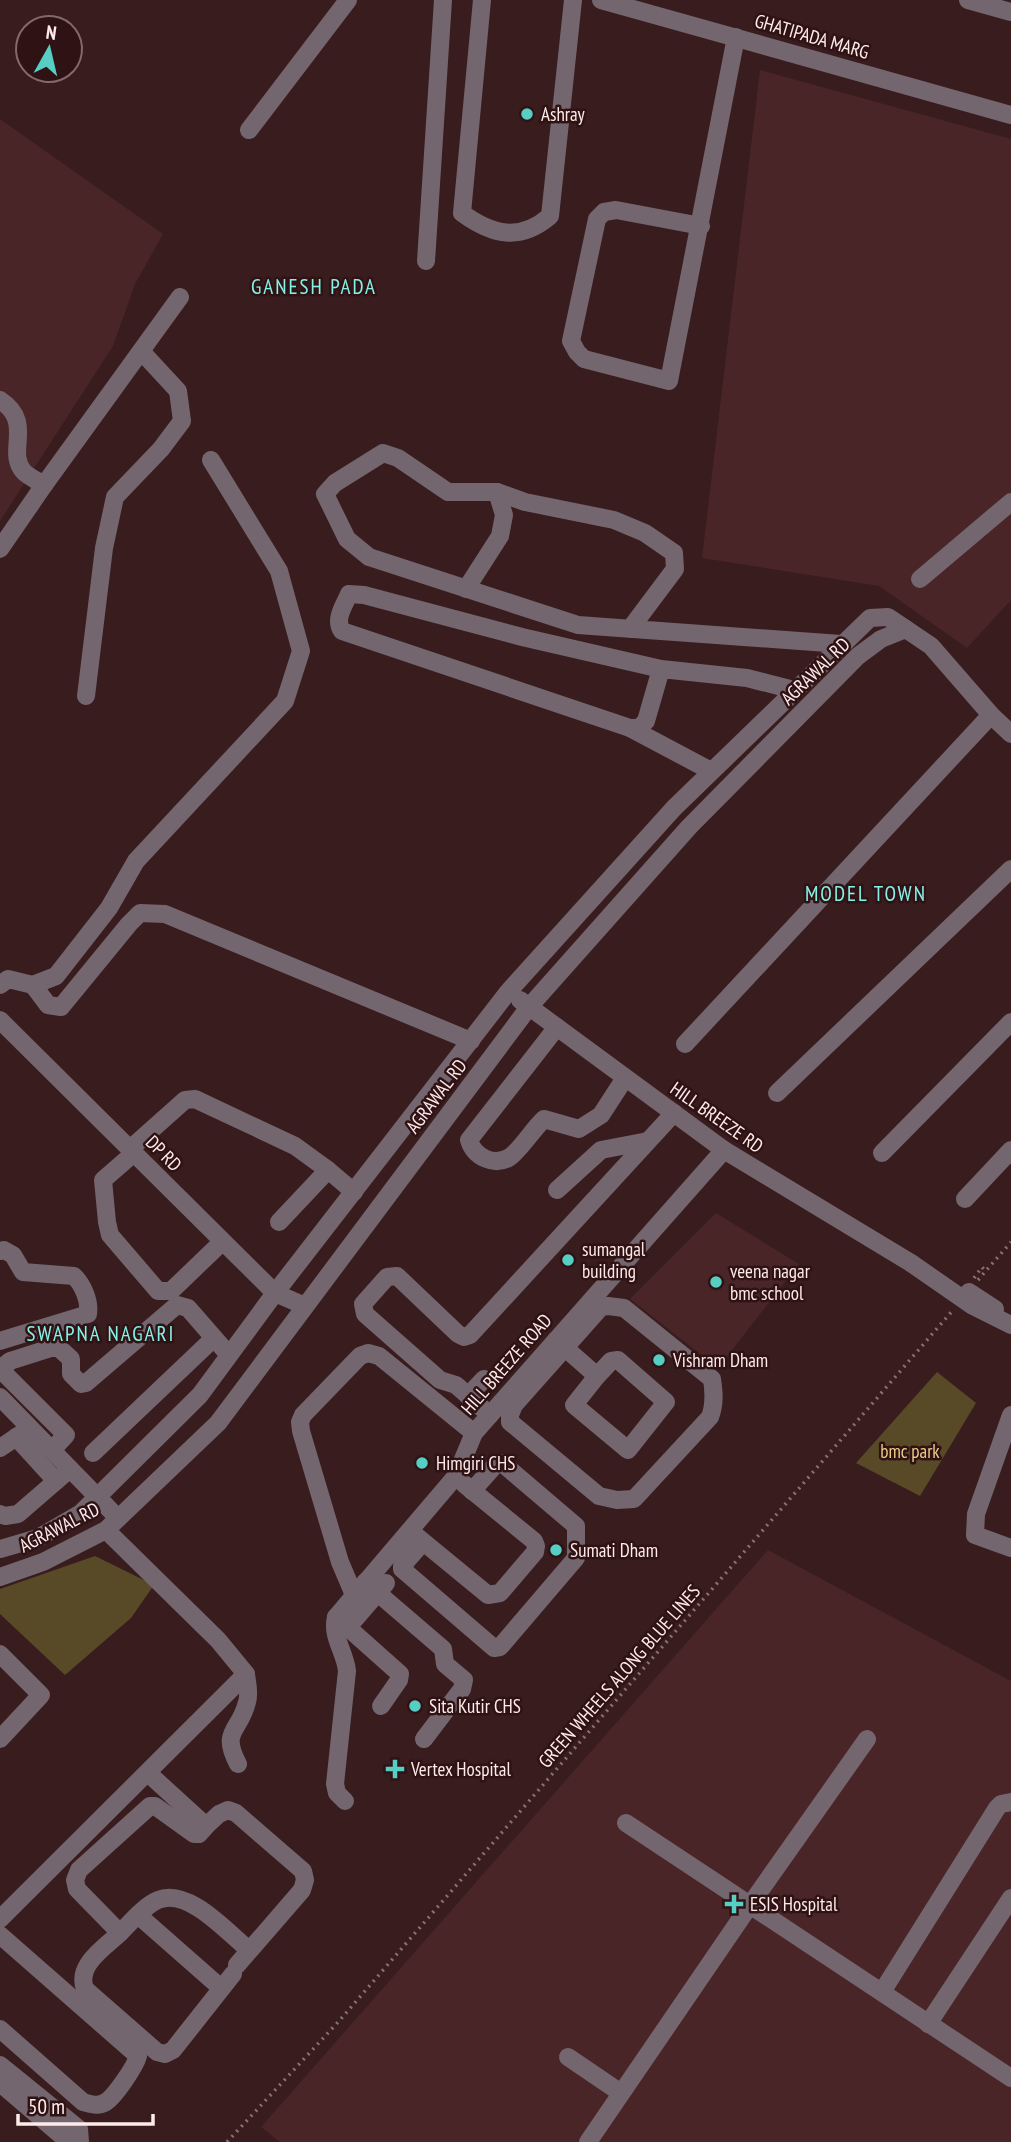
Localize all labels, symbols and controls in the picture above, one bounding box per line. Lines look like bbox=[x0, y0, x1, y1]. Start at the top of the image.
street label: GHATIPADA MARG bbox=[752, 8, 872, 64]
north arrow bbox=[14, 14, 84, 84]
text: N bbox=[45, 20, 58, 45]
place label: Ashray bbox=[541, 102, 586, 126]
marker: Ashray bbox=[519, 106, 535, 122]
district label: GANESH PADA bbox=[251, 273, 377, 300]
street label: AGRAWAL RD bbox=[775, 632, 855, 710]
district label: MODEL TOWN bbox=[805, 880, 927, 907]
street label: AGRAWAL RD bbox=[400, 1054, 472, 1138]
street label: HILL BREEZE RD bbox=[666, 1076, 768, 1158]
street label: DP RD bbox=[141, 1130, 187, 1176]
place label: sumangal building bbox=[582, 1237, 646, 1283]
marker: sumangal building bbox=[560, 1252, 576, 1268]
place label: veena nagar bmc school bbox=[730, 1259, 811, 1305]
marker: veena nagar bmc school bbox=[708, 1274, 724, 1290]
street label: HILL BREEZE ROAD bbox=[456, 1308, 556, 1420]
district label: SWAPNA NAGARI bbox=[27, 1320, 176, 1347]
place label: Vishram Dham bbox=[672, 1348, 768, 1372]
marker: Vishram Dham bbox=[651, 1352, 667, 1368]
park label: bmc park bbox=[880, 1439, 940, 1463]
place label: Himgiri CHS bbox=[436, 1451, 515, 1475]
marker: Himgiri CHS bbox=[414, 1455, 430, 1471]
street label: AGRAWAL RD bbox=[15, 1497, 103, 1557]
place label: Sumati Dham bbox=[570, 1538, 658, 1562]
marker: Sumati Dham bbox=[548, 1542, 564, 1558]
street label: GREEN WHEELS ALONG BLUE LINES bbox=[533, 1579, 705, 1773]
place label: Sita Kutir CHS bbox=[429, 1694, 521, 1718]
marker: Sita Kutir CHS bbox=[407, 1698, 423, 1714]
place label: Vertex Hospital bbox=[410, 1757, 511, 1781]
marker: Vertex Hospital bbox=[385, 1759, 405, 1779]
place label: ESIS Hospital bbox=[750, 1892, 838, 1916]
marker: ESIS Hospital bbox=[724, 1894, 744, 1914]
scale bar bbox=[18, 2082, 152, 2126]
text: 50 m bbox=[28, 2093, 65, 2120]

